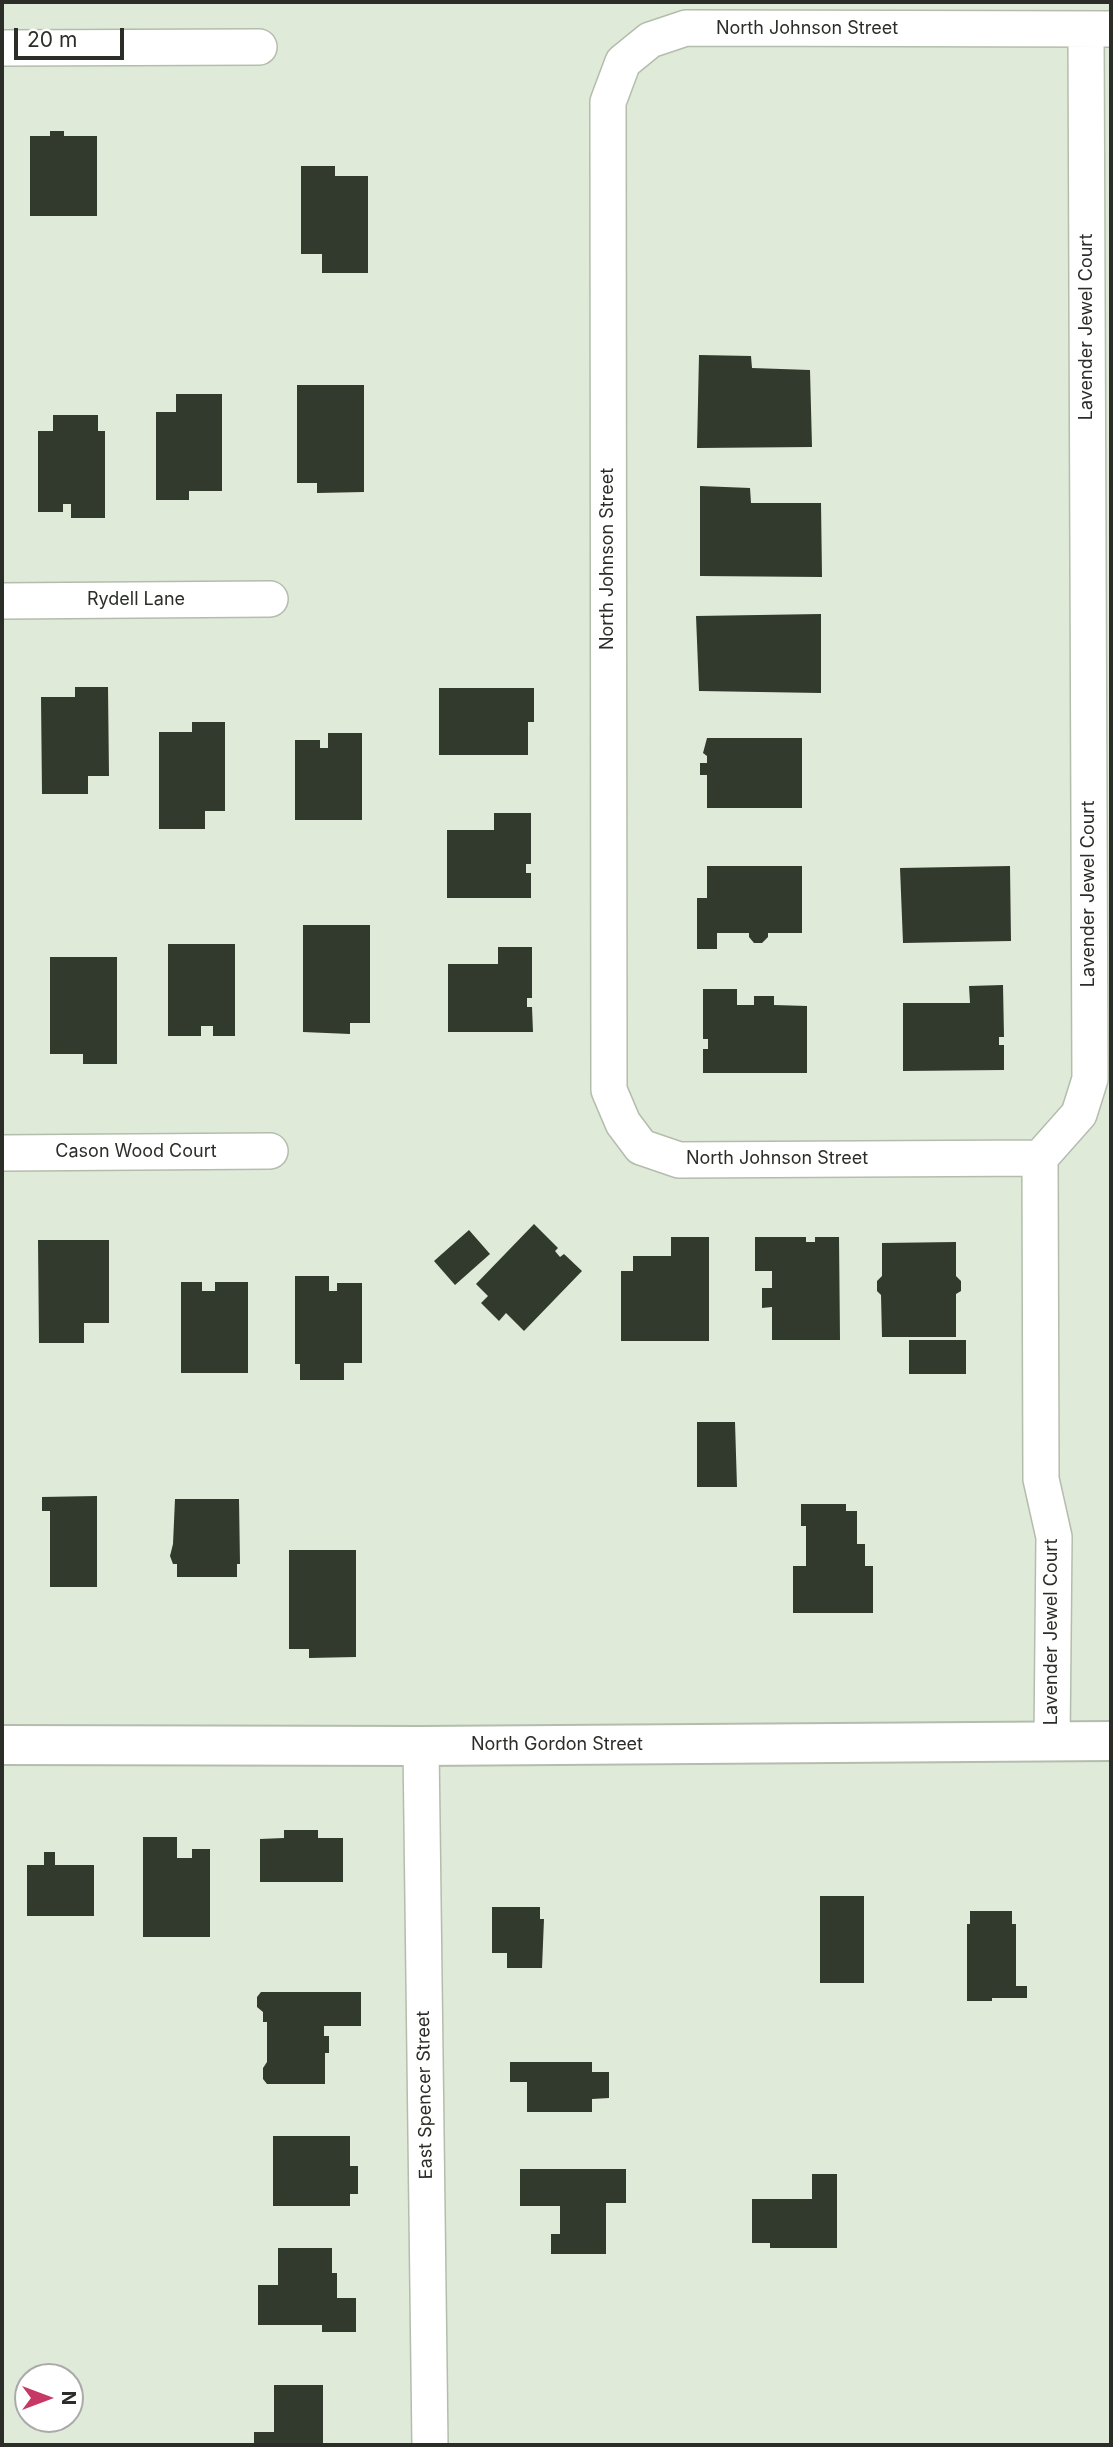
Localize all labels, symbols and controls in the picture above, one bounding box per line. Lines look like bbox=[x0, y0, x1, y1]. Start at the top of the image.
scale bar bbox=[18, 14, 128, 58]
street label: North Johnson Street bbox=[716, 18, 898, 40]
text: 20 m bbox=[27, 27, 77, 52]
street label: Lavender Jewel Court bbox=[1076, 234, 1098, 420]
street label: North Johnson Street bbox=[597, 468, 619, 650]
street label: Rydell Lane bbox=[87, 589, 185, 611]
street label: Lavender Jewel Court bbox=[1078, 801, 1100, 987]
street label: Cason Wood Court bbox=[55, 1141, 217, 1163]
street label: North Johnson Street bbox=[686, 1148, 868, 1170]
street label: Lavender Jewel Court bbox=[1041, 1539, 1063, 1725]
street label: North Gordon Street bbox=[471, 1734, 643, 1756]
street label: East Spencer Street bbox=[413, 2011, 437, 2179]
north arrow bbox=[14, 2363, 84, 2433]
text: N bbox=[57, 2391, 80, 2405]

